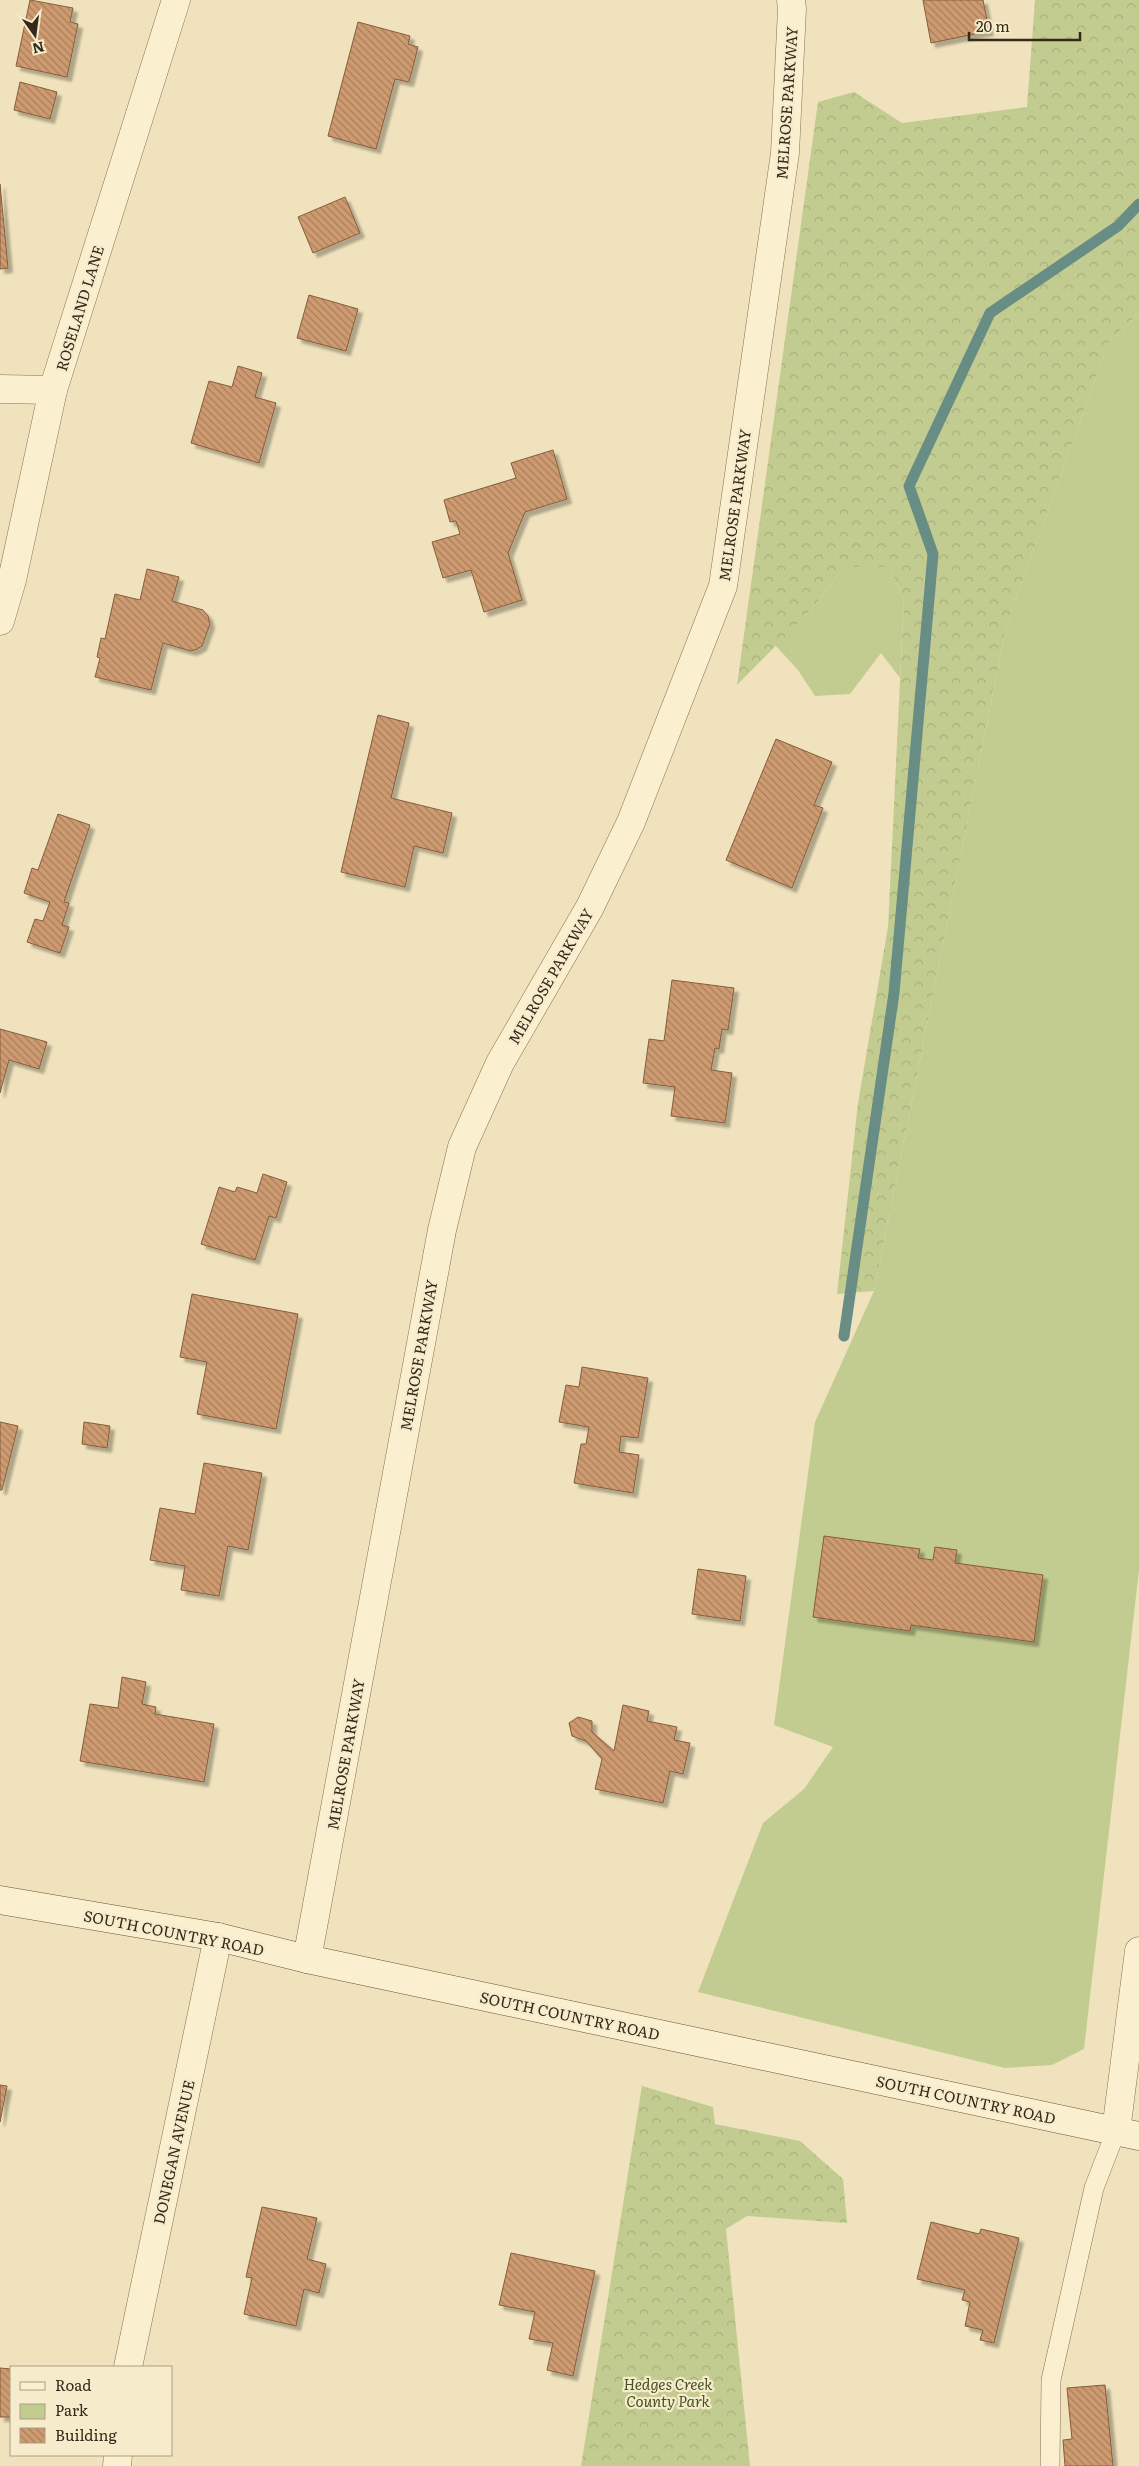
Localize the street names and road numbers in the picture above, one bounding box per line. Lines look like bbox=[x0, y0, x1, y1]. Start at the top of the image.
street label: MELROSE PARKWAY bbox=[769, 25, 803, 180]
street label: ROSELAND LANE bbox=[49, 242, 109, 374]
street label: MELROSE PARKWAY bbox=[712, 427, 756, 583]
street label: MELROSE PARKWAY bbox=[502, 904, 598, 1048]
street label: MELROSE PARKWAY bbox=[393, 1277, 443, 1433]
street label: MELROSE PARKWAY bbox=[320, 1676, 370, 1832]
street label: SOUTH COUNTRY ROAD bbox=[82, 1903, 266, 1961]
street label: SOUTH COUNTRY ROAD bbox=[478, 1985, 662, 2045]
street label: SOUTH COUNTRY ROAD bbox=[874, 2069, 1058, 2129]
street label: DONEGAN AVENUE bbox=[146, 2078, 200, 2226]

